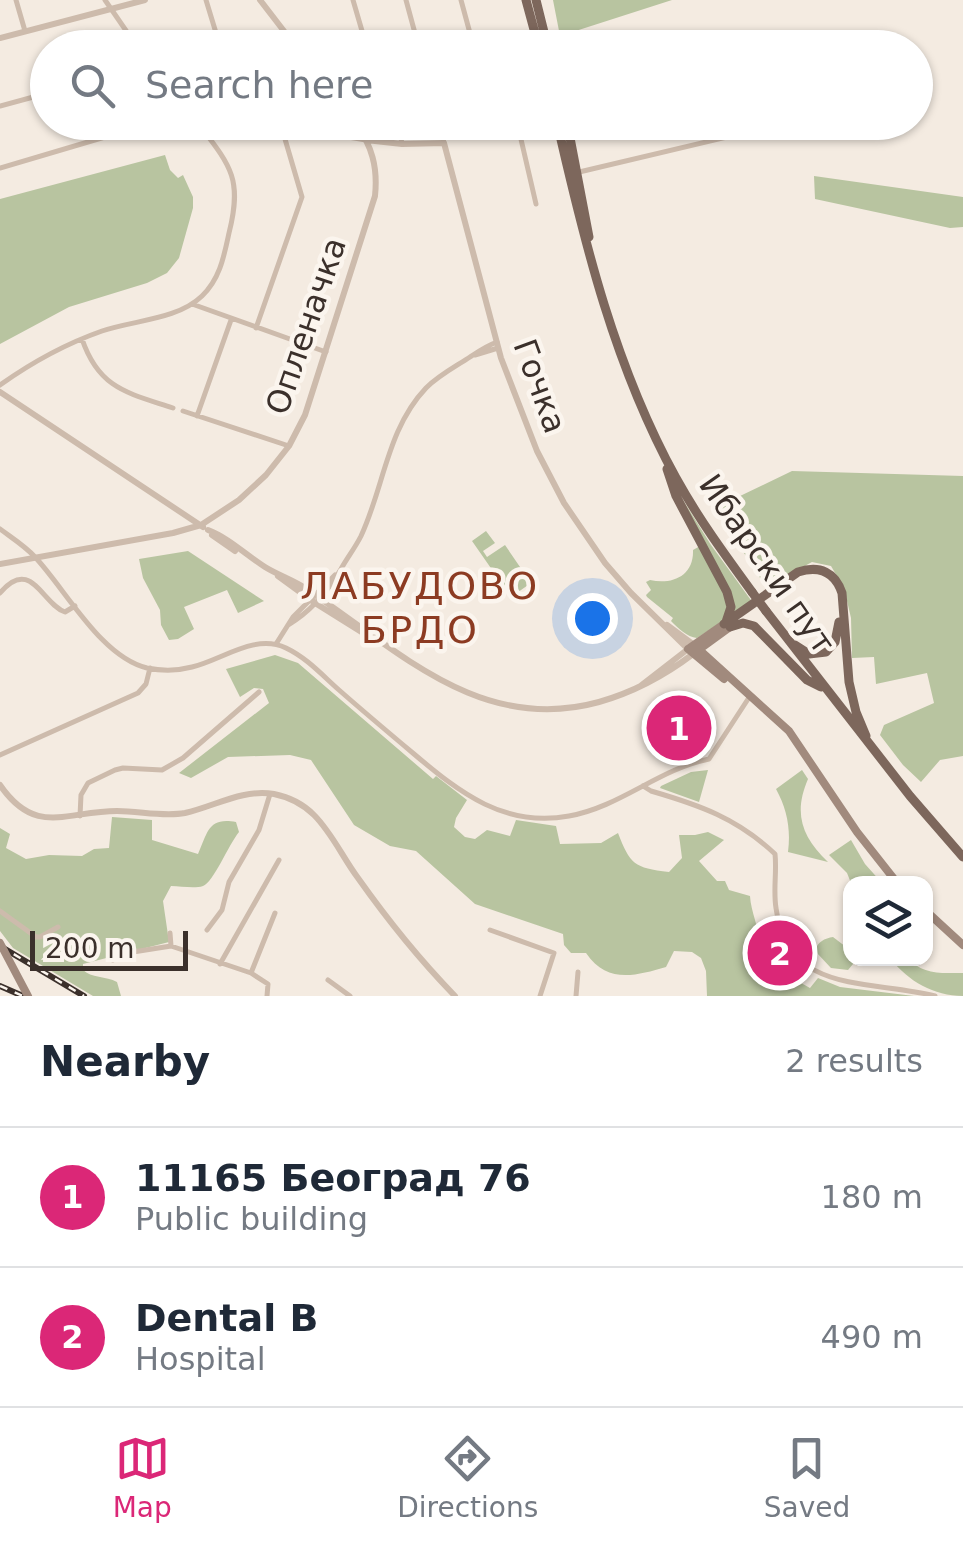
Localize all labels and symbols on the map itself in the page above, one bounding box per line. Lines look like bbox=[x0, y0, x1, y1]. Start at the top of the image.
street label: Опленачка bbox=[258, 233, 354, 419]
street label: Гочка bbox=[506, 334, 574, 438]
street label: Ибарски пут bbox=[691, 467, 843, 661]
district label: ЛАБУДОВО БРДО bbox=[300, 564, 540, 652]
your location bbox=[567, 593, 618, 644]
pin: 1 bbox=[646, 690, 712, 766]
pin: 2 bbox=[748, 916, 812, 990]
scale bar bbox=[30, 926, 188, 970]

